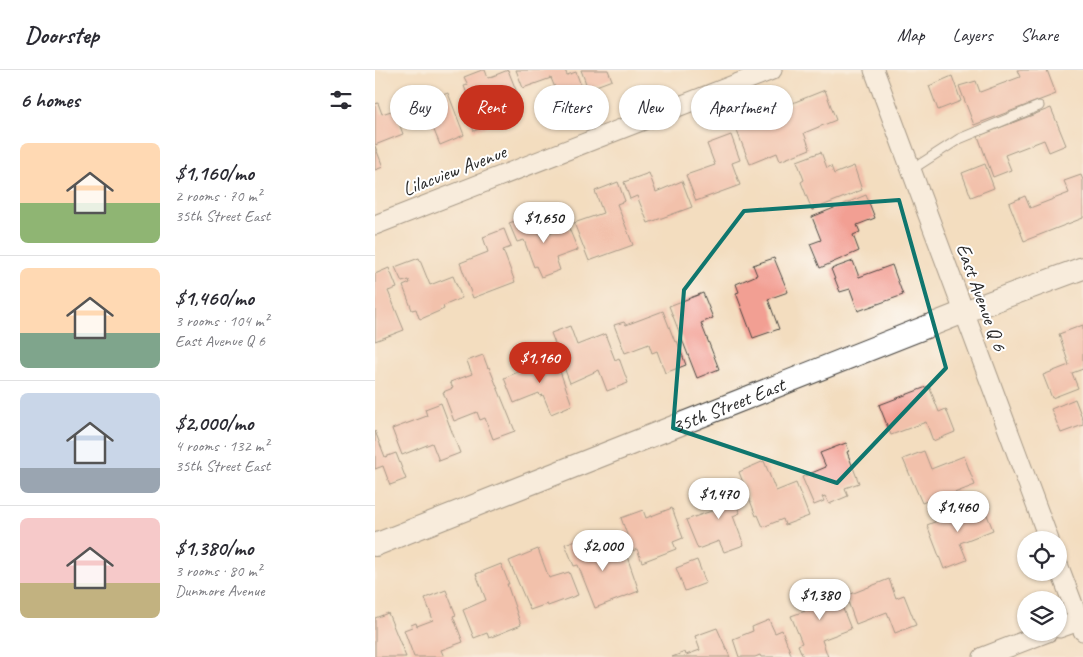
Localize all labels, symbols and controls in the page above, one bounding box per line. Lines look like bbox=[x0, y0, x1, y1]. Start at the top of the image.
text: Doorstep bbox=[25, 20, 99, 50]
text: Map bbox=[897, 24, 925, 46]
text: Layers bbox=[953, 24, 992, 46]
text: Share bbox=[1020, 24, 1058, 46]
chip: Buy bbox=[390, 85, 448, 130]
chip: Rent bbox=[458, 85, 524, 130]
chip: Filters bbox=[534, 85, 609, 130]
chip: New bbox=[619, 85, 681, 130]
chip: Apartment bbox=[691, 85, 793, 130]
icon: filters bbox=[327, 86, 355, 114]
text: 6 homes bbox=[20, 87, 80, 113]
street label: Lilacview Avenue bbox=[399, 139, 511, 202]
text: $1,160/mo bbox=[175, 160, 254, 186]
icon: home bbox=[60, 163, 120, 223]
text: 2 rooms · 70 m² bbox=[175, 186, 261, 206]
pin: $1,650 bbox=[503, 202, 585, 244]
text: 35th Street East bbox=[175, 206, 270, 226]
text: $1,650 bbox=[524, 208, 564, 228]
street label: East Avenue Q 6 bbox=[951, 240, 1013, 355]
text: $1,460/mo bbox=[175, 285, 254, 311]
icon: home bbox=[60, 288, 120, 348]
text: 3 rooms · 104 m² bbox=[175, 311, 269, 331]
text: East Avenue Q 6 bbox=[175, 331, 265, 351]
pin: $1,160 bbox=[499, 342, 581, 384]
text: $1,160 bbox=[520, 348, 560, 368]
street label: 35th Street East bbox=[669, 371, 791, 439]
text: $2,000/mo bbox=[175, 410, 253, 436]
icon: home bbox=[60, 413, 120, 473]
text: 4 rooms · 132 m² bbox=[175, 436, 269, 456]
text: 35th Street East bbox=[175, 456, 270, 476]
pin: $1,470 bbox=[678, 478, 760, 520]
text: $1,470 bbox=[699, 484, 739, 504]
pin: $1,460 bbox=[917, 490, 999, 533]
text: $1,460 bbox=[938, 497, 978, 517]
pin: $2,000 bbox=[562, 530, 644, 572]
map controls bbox=[1017, 531, 1067, 641]
button: locate bbox=[1017, 531, 1067, 581]
text: $1,380/mo bbox=[175, 535, 253, 561]
text: $2,000 bbox=[583, 536, 623, 556]
icon: home bbox=[60, 538, 120, 598]
text: 3 rooms · 80 m² bbox=[175, 561, 261, 581]
pin: $1,380 bbox=[779, 578, 861, 621]
text: Dunmore Avenue bbox=[175, 581, 264, 601]
text: $1,380 bbox=[800, 585, 840, 605]
button: layers bbox=[1017, 591, 1067, 641]

